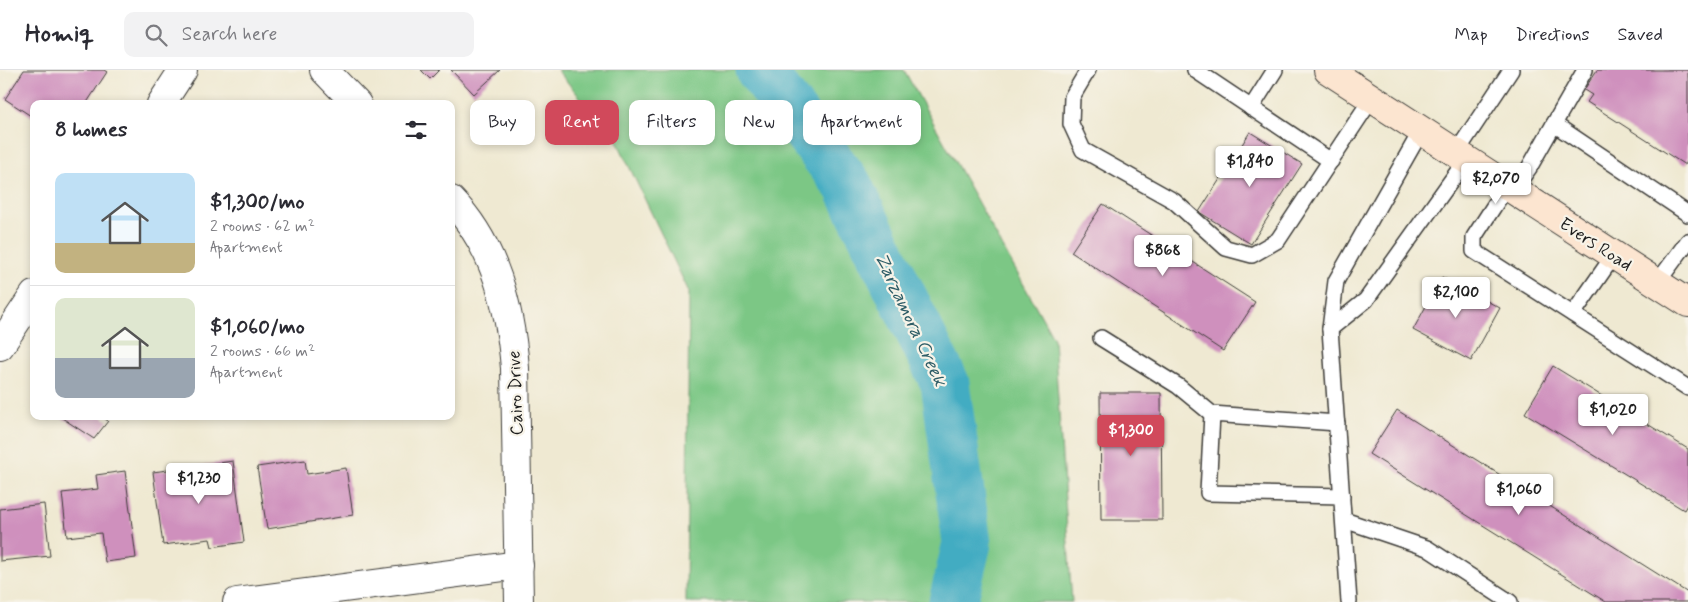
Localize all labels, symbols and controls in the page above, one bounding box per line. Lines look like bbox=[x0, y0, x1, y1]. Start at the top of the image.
search box bbox=[124, 12, 474, 57]
text: Homiq bbox=[25, 19, 94, 50]
icon: search bbox=[142, 21, 170, 49]
text: Search here bbox=[182, 22, 277, 47]
text: Map bbox=[1455, 23, 1488, 47]
text: Directions bbox=[1516, 23, 1590, 47]
text: Saved bbox=[1618, 23, 1663, 47]
chip: Buy bbox=[470, 100, 535, 145]
chip: Rent bbox=[545, 100, 619, 145]
chip: Filters bbox=[629, 100, 715, 145]
chip: New bbox=[725, 100, 793, 145]
chip: Apartment bbox=[803, 100, 921, 145]
text: 8 homes bbox=[55, 116, 127, 144]
icon: filters bbox=[402, 116, 430, 144]
pin: $1,840 bbox=[1209, 146, 1291, 188]
text: $1,840 bbox=[1226, 151, 1274, 172]
pin: $2,070 bbox=[1455, 162, 1537, 205]
text: $2,070 bbox=[1472, 168, 1520, 189]
text: $1,300/mo bbox=[210, 188, 304, 216]
icon: home bbox=[95, 193, 155, 253]
street label: Evers Road bbox=[1554, 212, 1637, 277]
text: 2 rooms · 62 m² bbox=[210, 216, 315, 237]
pin: $868 bbox=[1133, 234, 1193, 277]
text: Apartment bbox=[210, 237, 283, 258]
text: $868 bbox=[1145, 240, 1181, 261]
water label: Zarzamora Creek bbox=[869, 249, 953, 392]
pin: $2,100 bbox=[1415, 276, 1497, 319]
text: $2,100 bbox=[1433, 282, 1479, 303]
text: $1,060/mo bbox=[210, 313, 305, 341]
icon: home bbox=[95, 318, 155, 378]
text: 2 rooms · 66 m² bbox=[210, 341, 315, 362]
street label: Cairo Drive bbox=[503, 350, 529, 436]
text: Apartment bbox=[210, 362, 283, 383]
pin: $1,020 bbox=[1572, 394, 1654, 436]
text: $1,020 bbox=[1589, 399, 1637, 420]
pin: $1,300 bbox=[1090, 414, 1172, 457]
text: $1,300 bbox=[1108, 420, 1154, 441]
pin: $1,230 bbox=[158, 462, 240, 505]
text: $1,230 bbox=[177, 468, 221, 489]
pin: $1,060 bbox=[1478, 474, 1560, 516]
text: $1,060 bbox=[1496, 479, 1542, 500]

